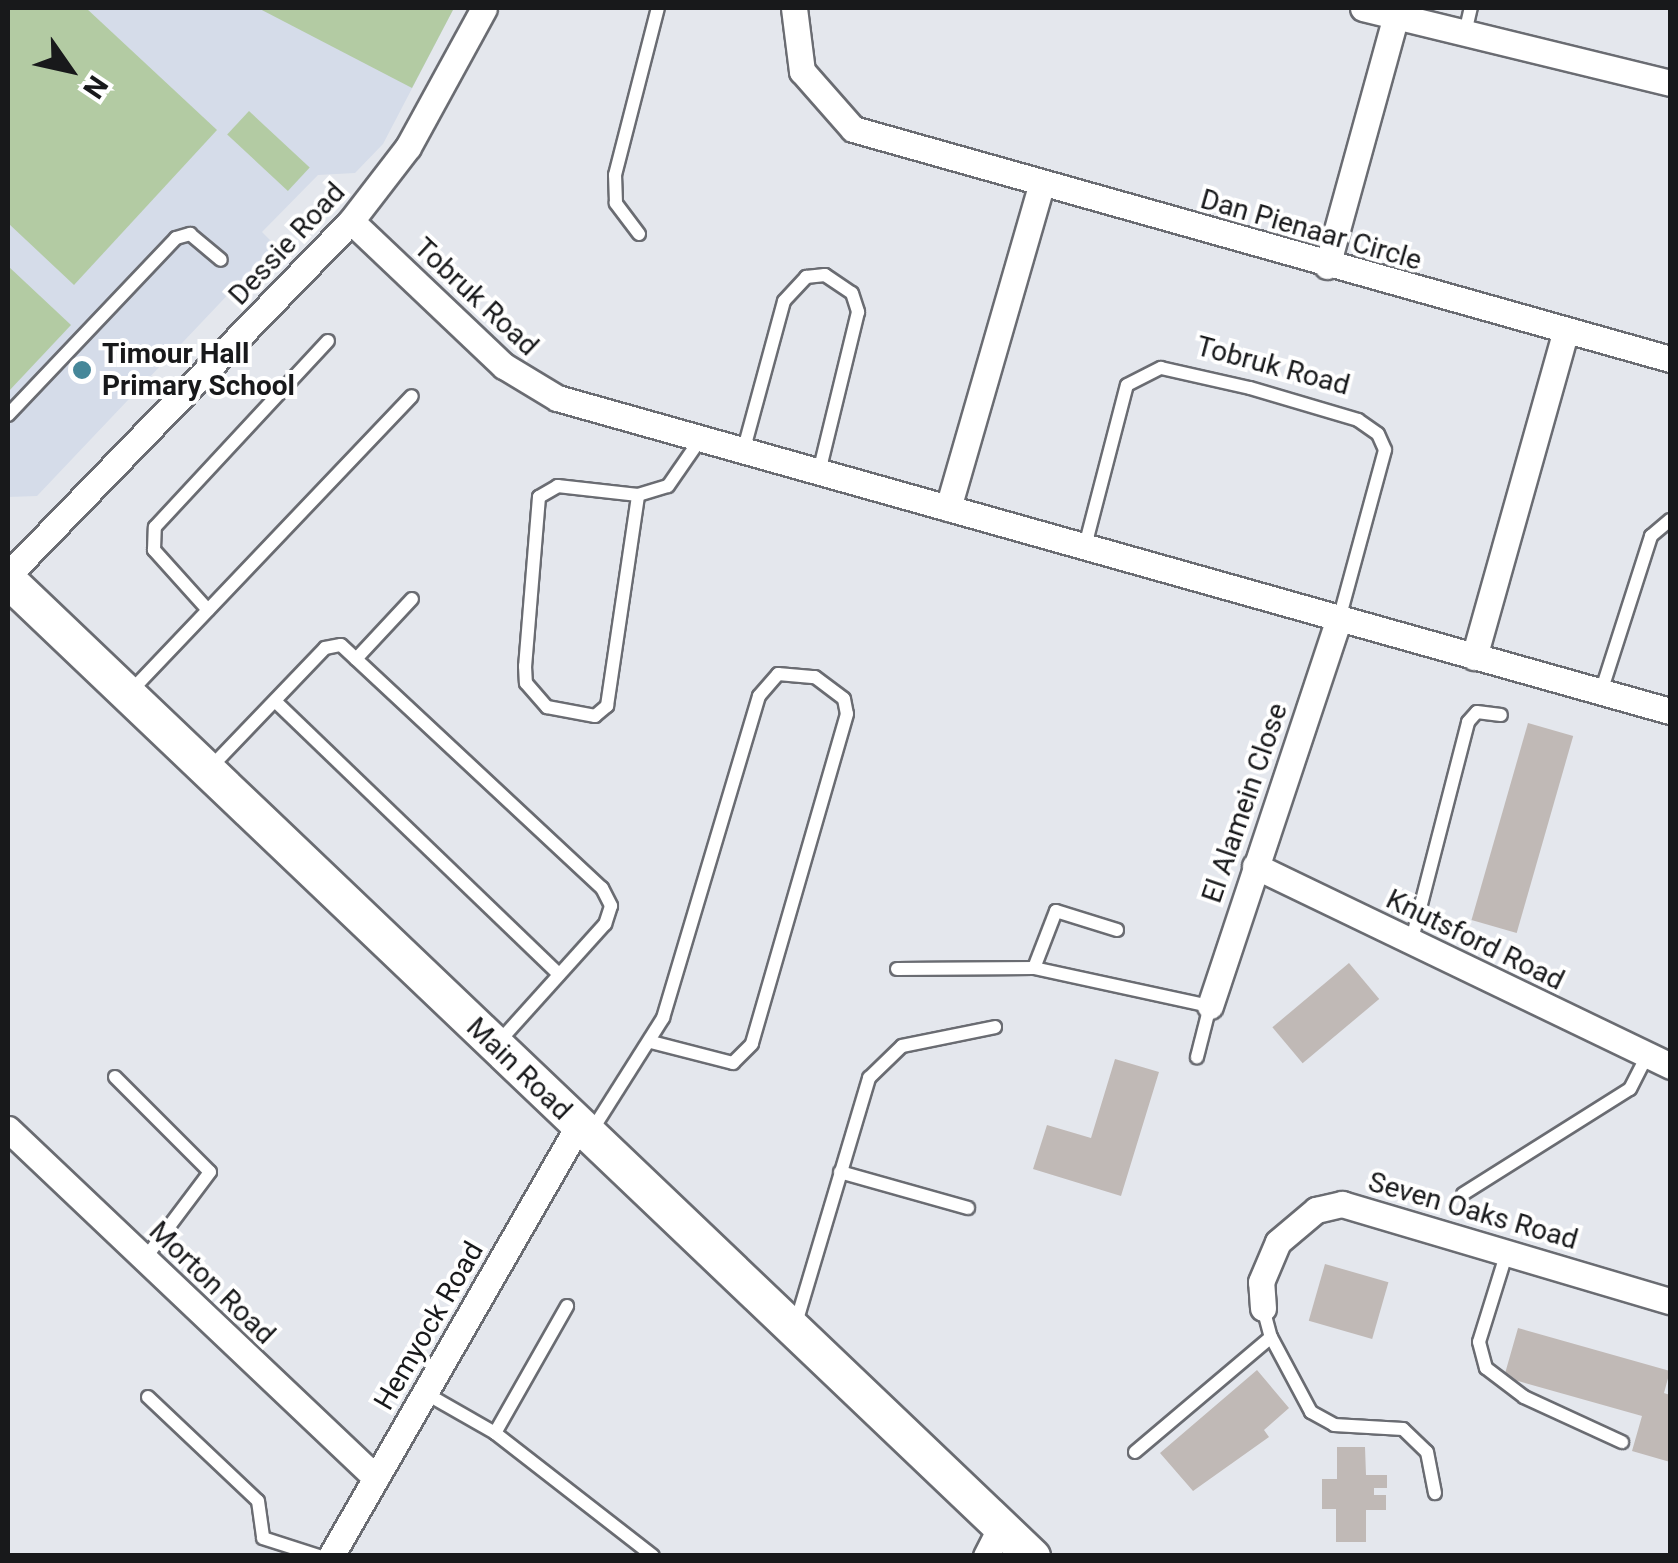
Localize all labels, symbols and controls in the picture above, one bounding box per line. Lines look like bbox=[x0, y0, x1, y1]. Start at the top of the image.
north arrow bbox=[20, 20, 120, 120]
text: N bbox=[76, 70, 114, 104]
street label: Dessie Road bbox=[222, 176, 352, 312]
street label: Dan Pienaar Circle bbox=[1197, 182, 1425, 278]
street label: Tobruk Road bbox=[407, 231, 545, 363]
street label: Tobruk Road bbox=[1193, 329, 1353, 403]
place label: Timour Hall Primary School bbox=[102, 337, 295, 403]
marker: Timour Hall Primary School bbox=[71, 359, 93, 381]
street label: El Alamein Close bbox=[1195, 699, 1295, 907]
street label: Knutsford Road bbox=[1381, 882, 1569, 998]
street label: Main Road bbox=[459, 1011, 579, 1127]
street label: Seven Oaks Road bbox=[1364, 1165, 1582, 1257]
street label: Morton Road bbox=[142, 1215, 282, 1351]
street label: Hemyock Road bbox=[367, 1236, 491, 1416]

